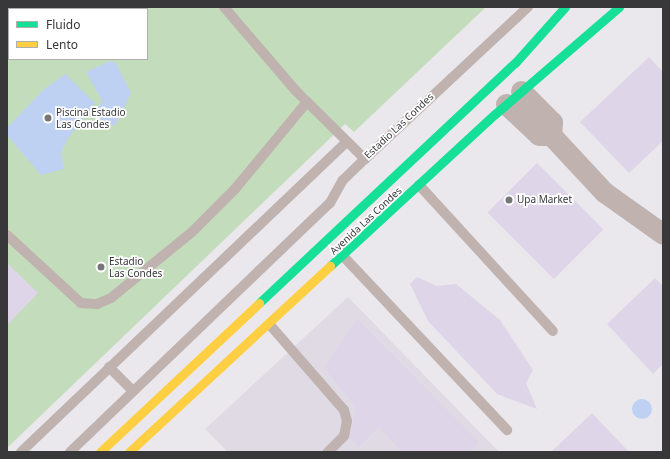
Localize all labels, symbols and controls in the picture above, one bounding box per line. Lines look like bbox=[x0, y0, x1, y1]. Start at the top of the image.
legend bbox=[8, 8, 148, 60]
text: Fluido bbox=[46, 16, 80, 33]
text: Lento bbox=[46, 36, 78, 53]
street label: Estadio Las Condes bbox=[362, 91, 436, 161]
place label: Piscina Estadio Las Condes bbox=[56, 106, 126, 130]
marker: Piscina Estadio Las Condes bbox=[43, 113, 53, 123]
street label: Avenida Las Condes bbox=[328, 185, 404, 257]
place label: Upa Market bbox=[517, 194, 572, 206]
marker: Upa Market bbox=[504, 195, 514, 205]
place label: Estadio Las Condes bbox=[109, 255, 162, 278]
marker: Estadio Las Condes bbox=[96, 262, 106, 272]

